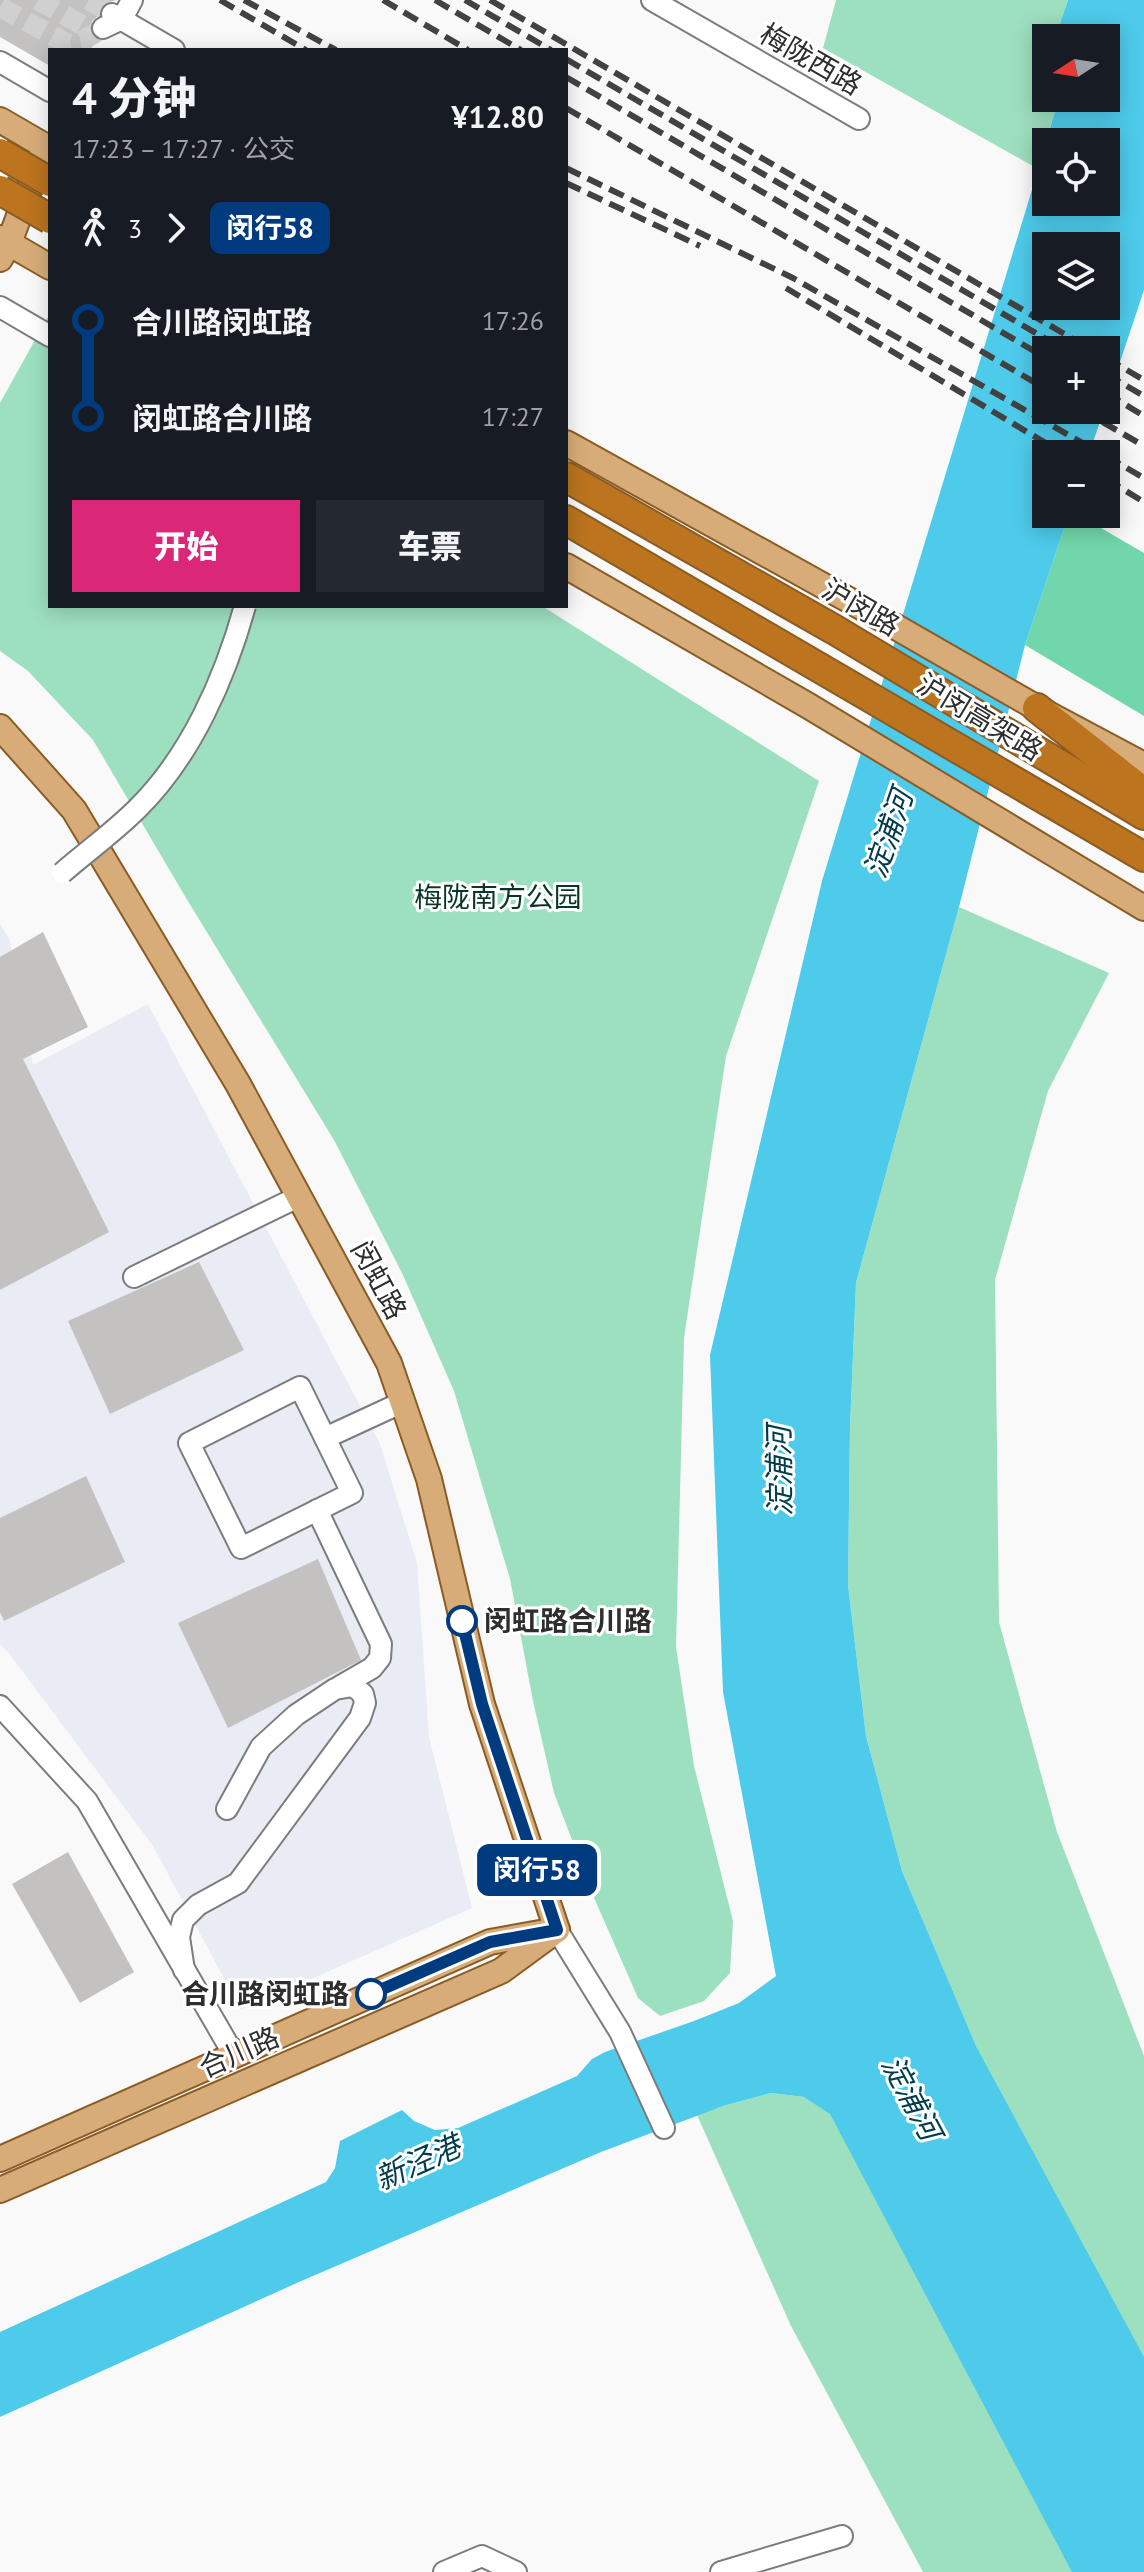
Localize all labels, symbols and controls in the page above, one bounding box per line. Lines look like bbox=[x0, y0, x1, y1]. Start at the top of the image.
street label: 梅陇西路 bbox=[753, 15, 869, 103]
north arrow bbox=[1032, 24, 1120, 112]
map controls bbox=[1032, 24, 1120, 528]
text: 4 分钟 bbox=[72, 69, 196, 126]
text: ¥12.80 bbox=[452, 97, 544, 136]
button: locate bbox=[1032, 128, 1120, 216]
text: 17:23 – 17:27 · 公交 bbox=[72, 132, 295, 165]
icon: walk bbox=[72, 206, 116, 250]
icon: forward bbox=[154, 206, 198, 250]
text: 闵行58 bbox=[226, 209, 314, 246]
text: 3 bbox=[128, 212, 142, 245]
button: layers bbox=[1032, 232, 1120, 320]
text: 合川路闵虹路 bbox=[132, 302, 312, 341]
text: 17:26 bbox=[482, 304, 544, 337]
button: + bbox=[1032, 336, 1120, 424]
text: 闵虹路合川路 bbox=[132, 398, 312, 437]
text: 17:27 bbox=[482, 400, 544, 433]
button: − bbox=[1032, 440, 1120, 528]
button: 开始 bbox=[72, 500, 300, 592]
button: 车票 bbox=[316, 500, 544, 592]
street label: 沪闵路 bbox=[816, 570, 907, 644]
street label: 沪闵高架路 bbox=[911, 665, 1050, 768]
water label: 淀浦河 bbox=[854, 780, 922, 882]
park label: 梅陇南方公园 bbox=[414, 878, 582, 915]
street label: 闵虹路 bbox=[343, 1234, 415, 1326]
water label: 淀浦河 bbox=[758, 1421, 799, 1516]
place label: 闵虹路合川路 bbox=[484, 1602, 652, 1639]
marker: 闵虹路合川路 bbox=[447, 1606, 477, 1636]
line badge: 闵行58 bbox=[481, 1844, 593, 1896]
text: 闵行58 bbox=[493, 1851, 581, 1888]
place label: 合川路闵虹路 bbox=[181, 1975, 349, 2012]
marker: 合川路闵虹路 bbox=[356, 1979, 386, 2009]
street label: 合川路 bbox=[193, 2018, 285, 2086]
water label: 淀浦河 bbox=[874, 2048, 953, 2151]
water label: 新泾港 bbox=[368, 2124, 470, 2198]

